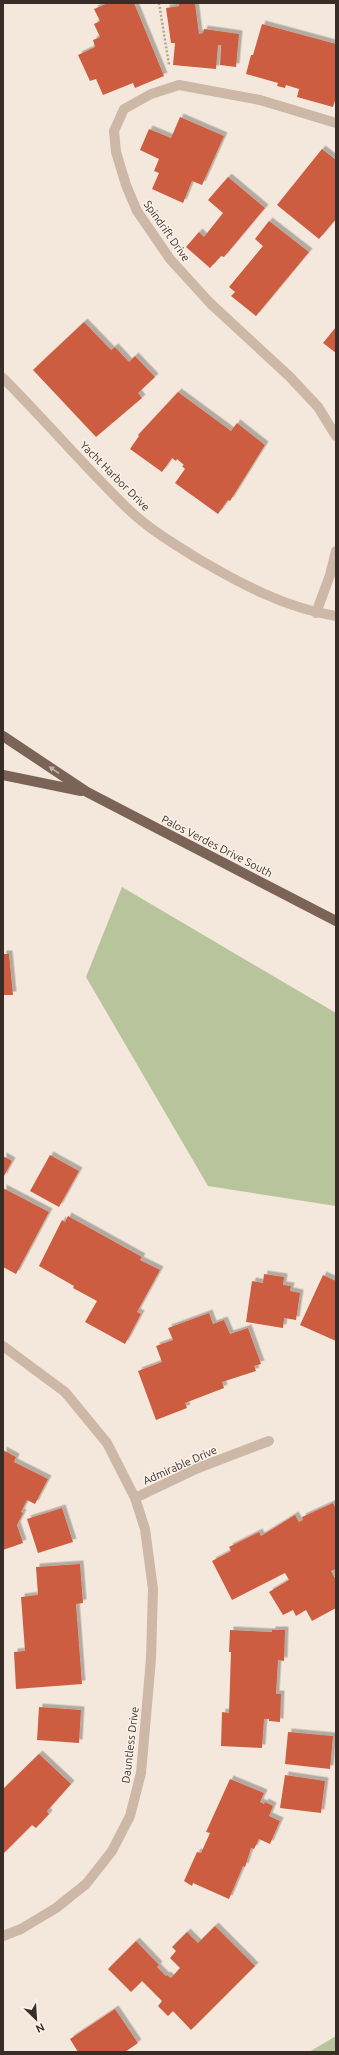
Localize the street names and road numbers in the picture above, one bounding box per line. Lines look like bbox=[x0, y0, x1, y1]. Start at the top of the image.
street label: Spindrift Drive bbox=[142, 198, 192, 264]
street label: Yacht Harbor Drive bbox=[78, 439, 152, 513]
street label: Palos Verdes Drive South bbox=[159, 813, 275, 879]
street label: Admirable Drive bbox=[141, 1443, 219, 1487]
street label: Dauntless Drive bbox=[119, 1706, 141, 1784]

